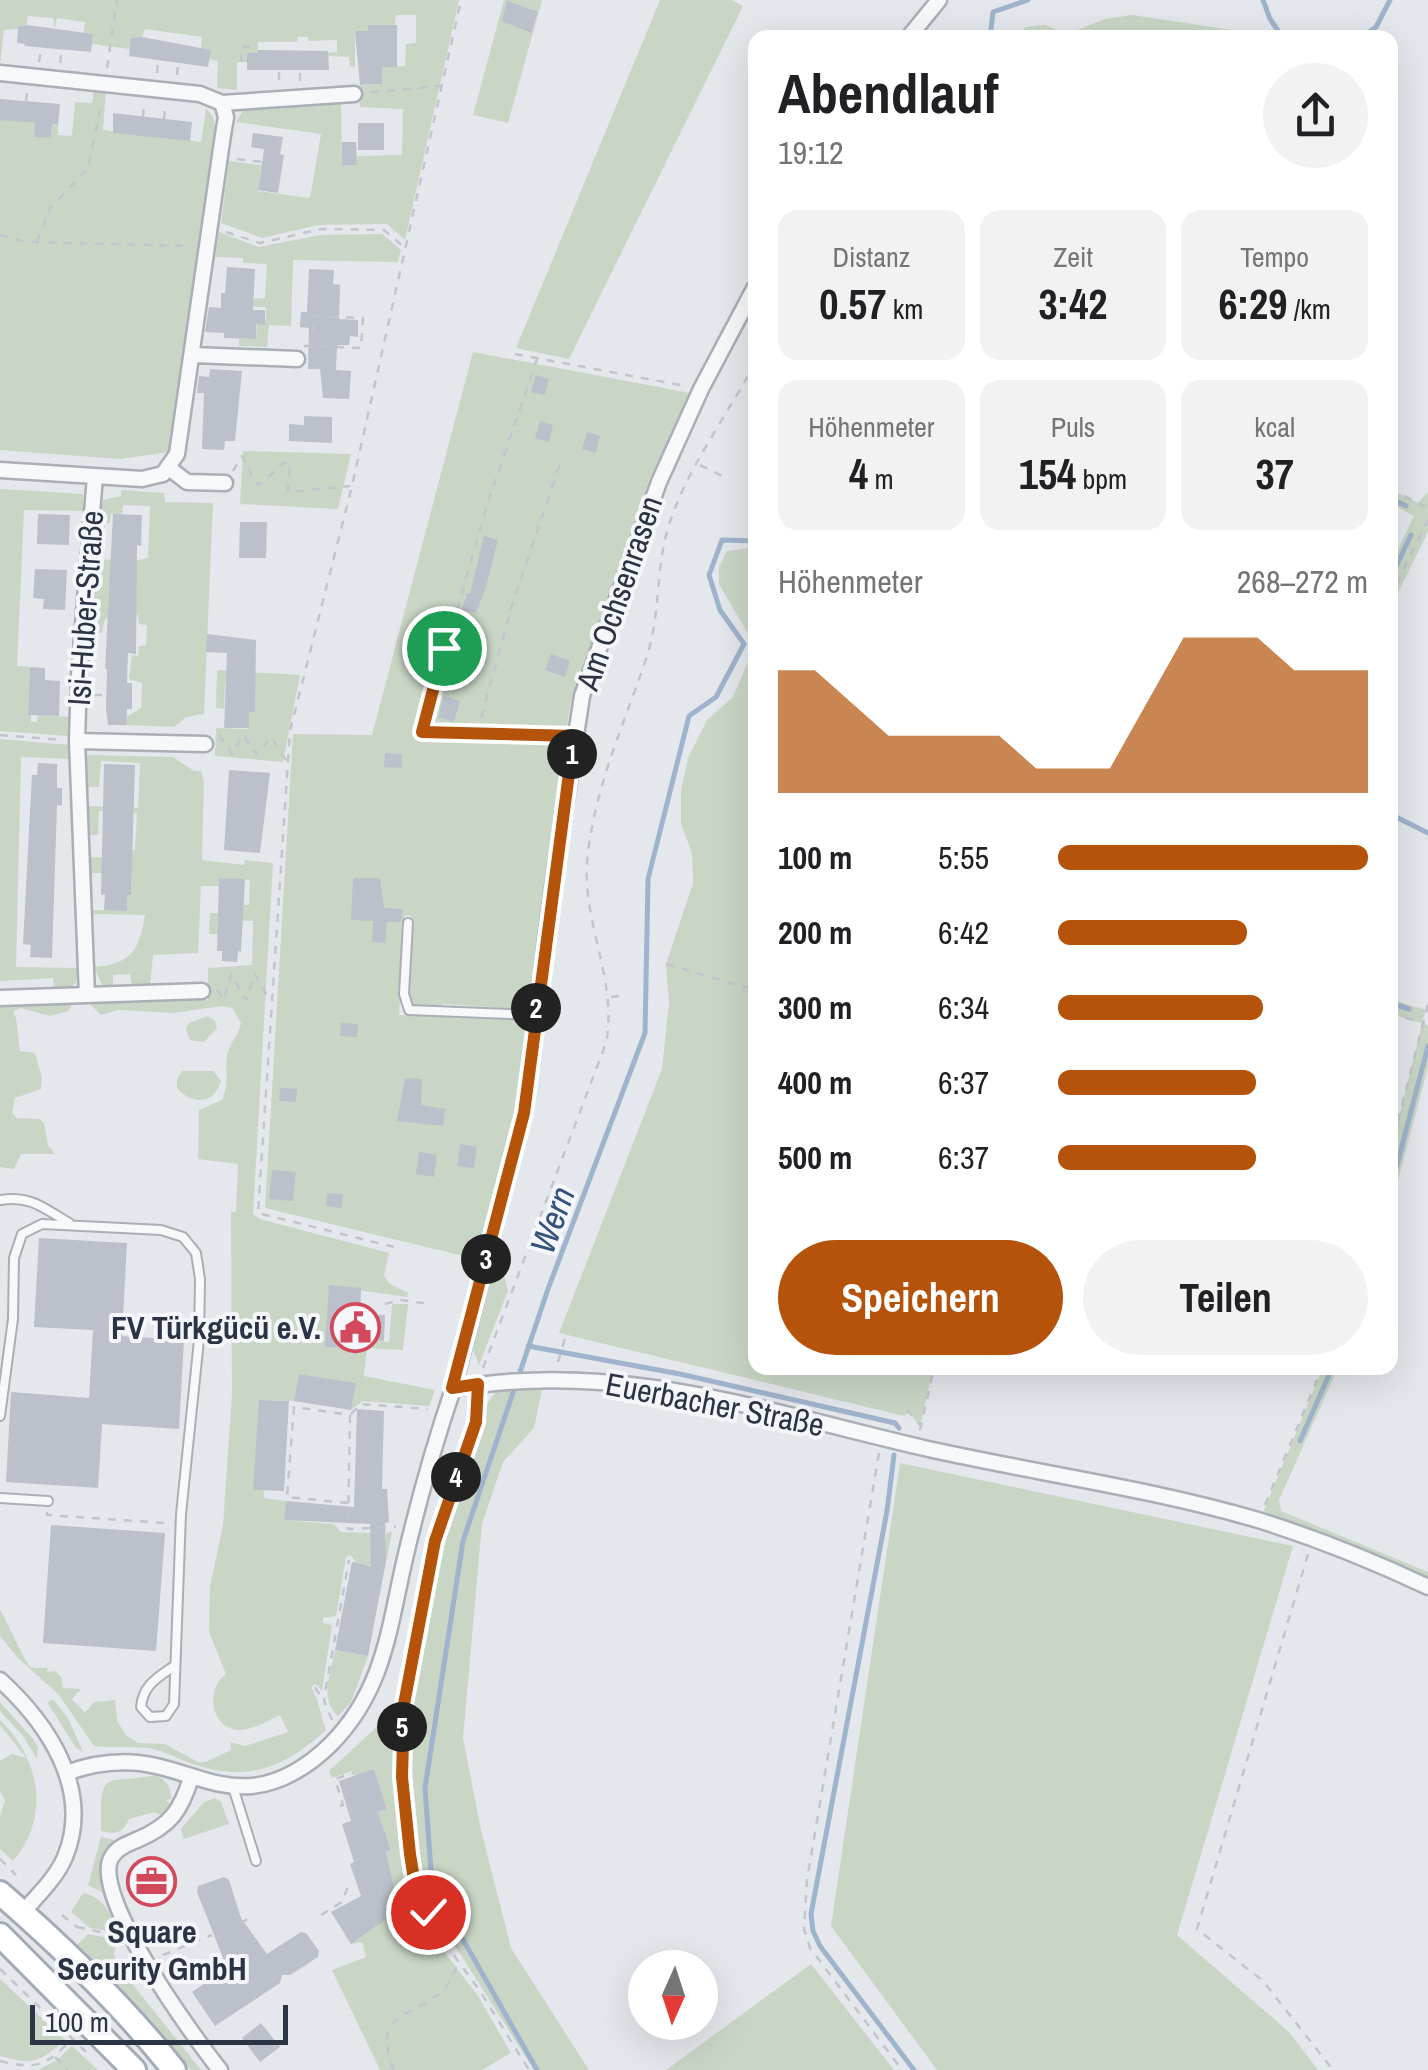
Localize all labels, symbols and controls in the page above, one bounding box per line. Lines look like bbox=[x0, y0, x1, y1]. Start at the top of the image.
text: Abendlauf bbox=[778, 56, 999, 130]
button: share bbox=[1263, 63, 1368, 168]
text: 19:12 bbox=[778, 131, 844, 174]
text: Distanz bbox=[832, 238, 910, 276]
text: Zeit bbox=[1053, 238, 1093, 276]
text: Tempo bbox=[1240, 238, 1309, 276]
text: 0.57 bbox=[819, 276, 886, 332]
text: 3:42 bbox=[1039, 276, 1107, 332]
text: 6:29 bbox=[1219, 276, 1287, 332]
text: km bbox=[886, 290, 923, 328]
text: /km bbox=[1287, 290, 1331, 328]
text: Höhenmeter bbox=[808, 408, 935, 446]
text: Puls bbox=[1051, 408, 1095, 446]
text: kcal bbox=[1254, 408, 1295, 446]
text: 4 bbox=[849, 446, 868, 502]
text: 154 bbox=[1019, 446, 1076, 502]
text: 37 bbox=[1256, 446, 1294, 502]
text: m bbox=[868, 460, 894, 498]
text: bpm bbox=[1076, 460, 1127, 498]
street label: Am Ochsenrasen bbox=[565, 490, 672, 697]
street label: Isi-Huber-Straße bbox=[57, 509, 113, 707]
text: Höhenmeter bbox=[778, 560, 922, 603]
text: 268–272 m bbox=[1237, 560, 1368, 603]
pin bbox=[402, 606, 487, 691]
icon: arrive bbox=[417, 621, 472, 676]
pin: 1 bbox=[547, 729, 597, 779]
text: 1 bbox=[566, 735, 578, 773]
text: 100 m bbox=[778, 836, 852, 879]
text: 5:55 bbox=[938, 836, 989, 879]
text: 200 m bbox=[778, 911, 852, 954]
text: 6:42 bbox=[938, 911, 989, 954]
pin: 2 bbox=[511, 983, 561, 1033]
text: 300 m bbox=[778, 986, 852, 1029]
text: 6:34 bbox=[938, 986, 989, 1029]
text: 2 bbox=[530, 989, 542, 1027]
text: 400 m bbox=[778, 1061, 852, 1104]
text: 6:37 bbox=[938, 1061, 989, 1104]
text: 500 m bbox=[778, 1136, 852, 1179]
text: 6:37 bbox=[938, 1136, 989, 1179]
water label: Wern bbox=[518, 1180, 586, 1260]
pin: 3 bbox=[461, 1234, 511, 1284]
text: 3 bbox=[480, 1240, 492, 1278]
button: Speichern bbox=[778, 1240, 1063, 1355]
button: Teilen bbox=[1083, 1240, 1368, 1355]
public building icon: FV Türkgücü e.V. bbox=[330, 1301, 382, 1353]
place label: FV Türkgücü e.V. bbox=[111, 1306, 321, 1349]
street label: Euerbacher Straße bbox=[602, 1362, 828, 1446]
pin: 4 bbox=[431, 1452, 481, 1502]
text: 4 bbox=[450, 1458, 462, 1496]
pin: 5 bbox=[377, 1702, 427, 1752]
text: 5 bbox=[396, 1708, 408, 1746]
office icon: Square Security GmbH bbox=[126, 1855, 178, 1907]
pin bbox=[386, 1870, 471, 1955]
icon: check bbox=[401, 1885, 456, 1940]
place label: Square Security GmbH bbox=[57, 1910, 247, 1990]
north arrow bbox=[628, 1950, 718, 2040]
map controls bbox=[628, 1950, 718, 2040]
scale bar bbox=[30, 2000, 288, 2044]
text: 100 m bbox=[45, 2003, 109, 2041]

